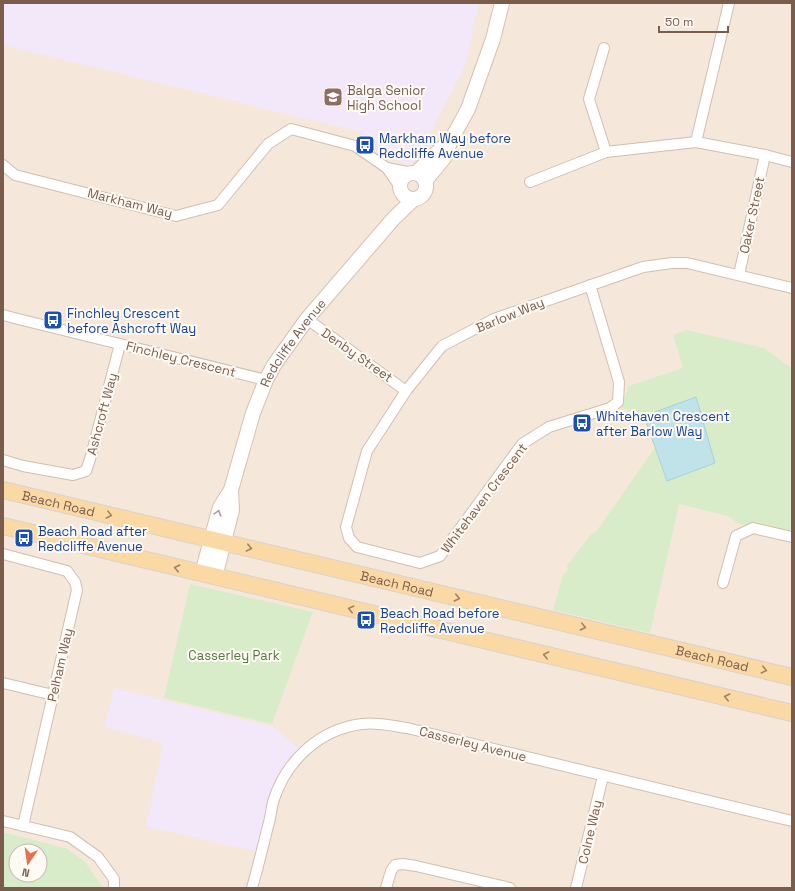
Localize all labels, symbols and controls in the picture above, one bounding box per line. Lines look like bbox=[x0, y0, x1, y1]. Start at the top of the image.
scale bar bbox=[659, 8, 728, 34]
text: 50 m bbox=[665, 14, 693, 30]
place label: Balga Senior High School bbox=[347, 82, 425, 114]
school or university icon: Balga Senior High School bbox=[322, 86, 344, 108]
place label: Markham Way before Redcliffe Avenue bbox=[379, 130, 511, 162]
bus stop icon: Markham Way before Redcliffe Avenue bbox=[354, 134, 376, 156]
street label: Oaker Street bbox=[736, 175, 768, 255]
street label: Markham Way bbox=[86, 184, 174, 222]
street label: Barlow Way bbox=[473, 294, 547, 336]
street label: Redcliffe Avenue bbox=[256, 295, 330, 389]
place label: Finchley Crescent before Ashcroft Way bbox=[67, 305, 196, 337]
bus stop icon: Finchley Crescent before Ashcroft Way bbox=[42, 309, 64, 331]
street label: Denby Street bbox=[318, 324, 396, 386]
street label: Finchley Crescent bbox=[124, 337, 238, 381]
street label: Ashcroft Way bbox=[83, 371, 121, 457]
place label: Whitehaven Crescent after Barlow Way bbox=[596, 408, 730, 440]
bus stop icon: Whitehaven Crescent after Barlow Way bbox=[571, 412, 593, 434]
street label: Whitehaven Crescent bbox=[437, 440, 531, 556]
street label: Beach Road bbox=[20, 486, 97, 520]
one-way arrow bbox=[105, 510, 112, 519]
one-way arrow bbox=[213, 510, 222, 517]
place label: Beach Road after Redcliffe Avenue bbox=[38, 523, 147, 555]
bus stop icon: Beach Road after Redcliffe Avenue bbox=[13, 527, 35, 549]
one-way arrow bbox=[245, 544, 252, 552]
one-way arrow bbox=[174, 564, 180, 572]
street label: Beach Road bbox=[359, 567, 435, 600]
one-way arrow bbox=[454, 593, 460, 601]
one-way arrow bbox=[348, 605, 354, 613]
place label: Beach Road before Redcliffe Avenue bbox=[380, 605, 500, 637]
bus stop icon: Beach Road before Redcliffe Avenue bbox=[355, 609, 377, 631]
one-way arrow bbox=[580, 623, 587, 631]
street label: Pelham Way bbox=[43, 627, 77, 703]
street label: Beach Road bbox=[674, 641, 751, 675]
park label: Casserley Park bbox=[188, 647, 280, 664]
one-way arrow bbox=[543, 651, 549, 659]
one-way arrow bbox=[761, 666, 768, 674]
one-way arrow bbox=[724, 694, 730, 702]
street label: Casserley Avenue bbox=[418, 722, 528, 766]
street label: Colne Way bbox=[574, 798, 606, 866]
north arrow bbox=[8, 843, 48, 883]
text: N bbox=[21, 865, 31, 880]

